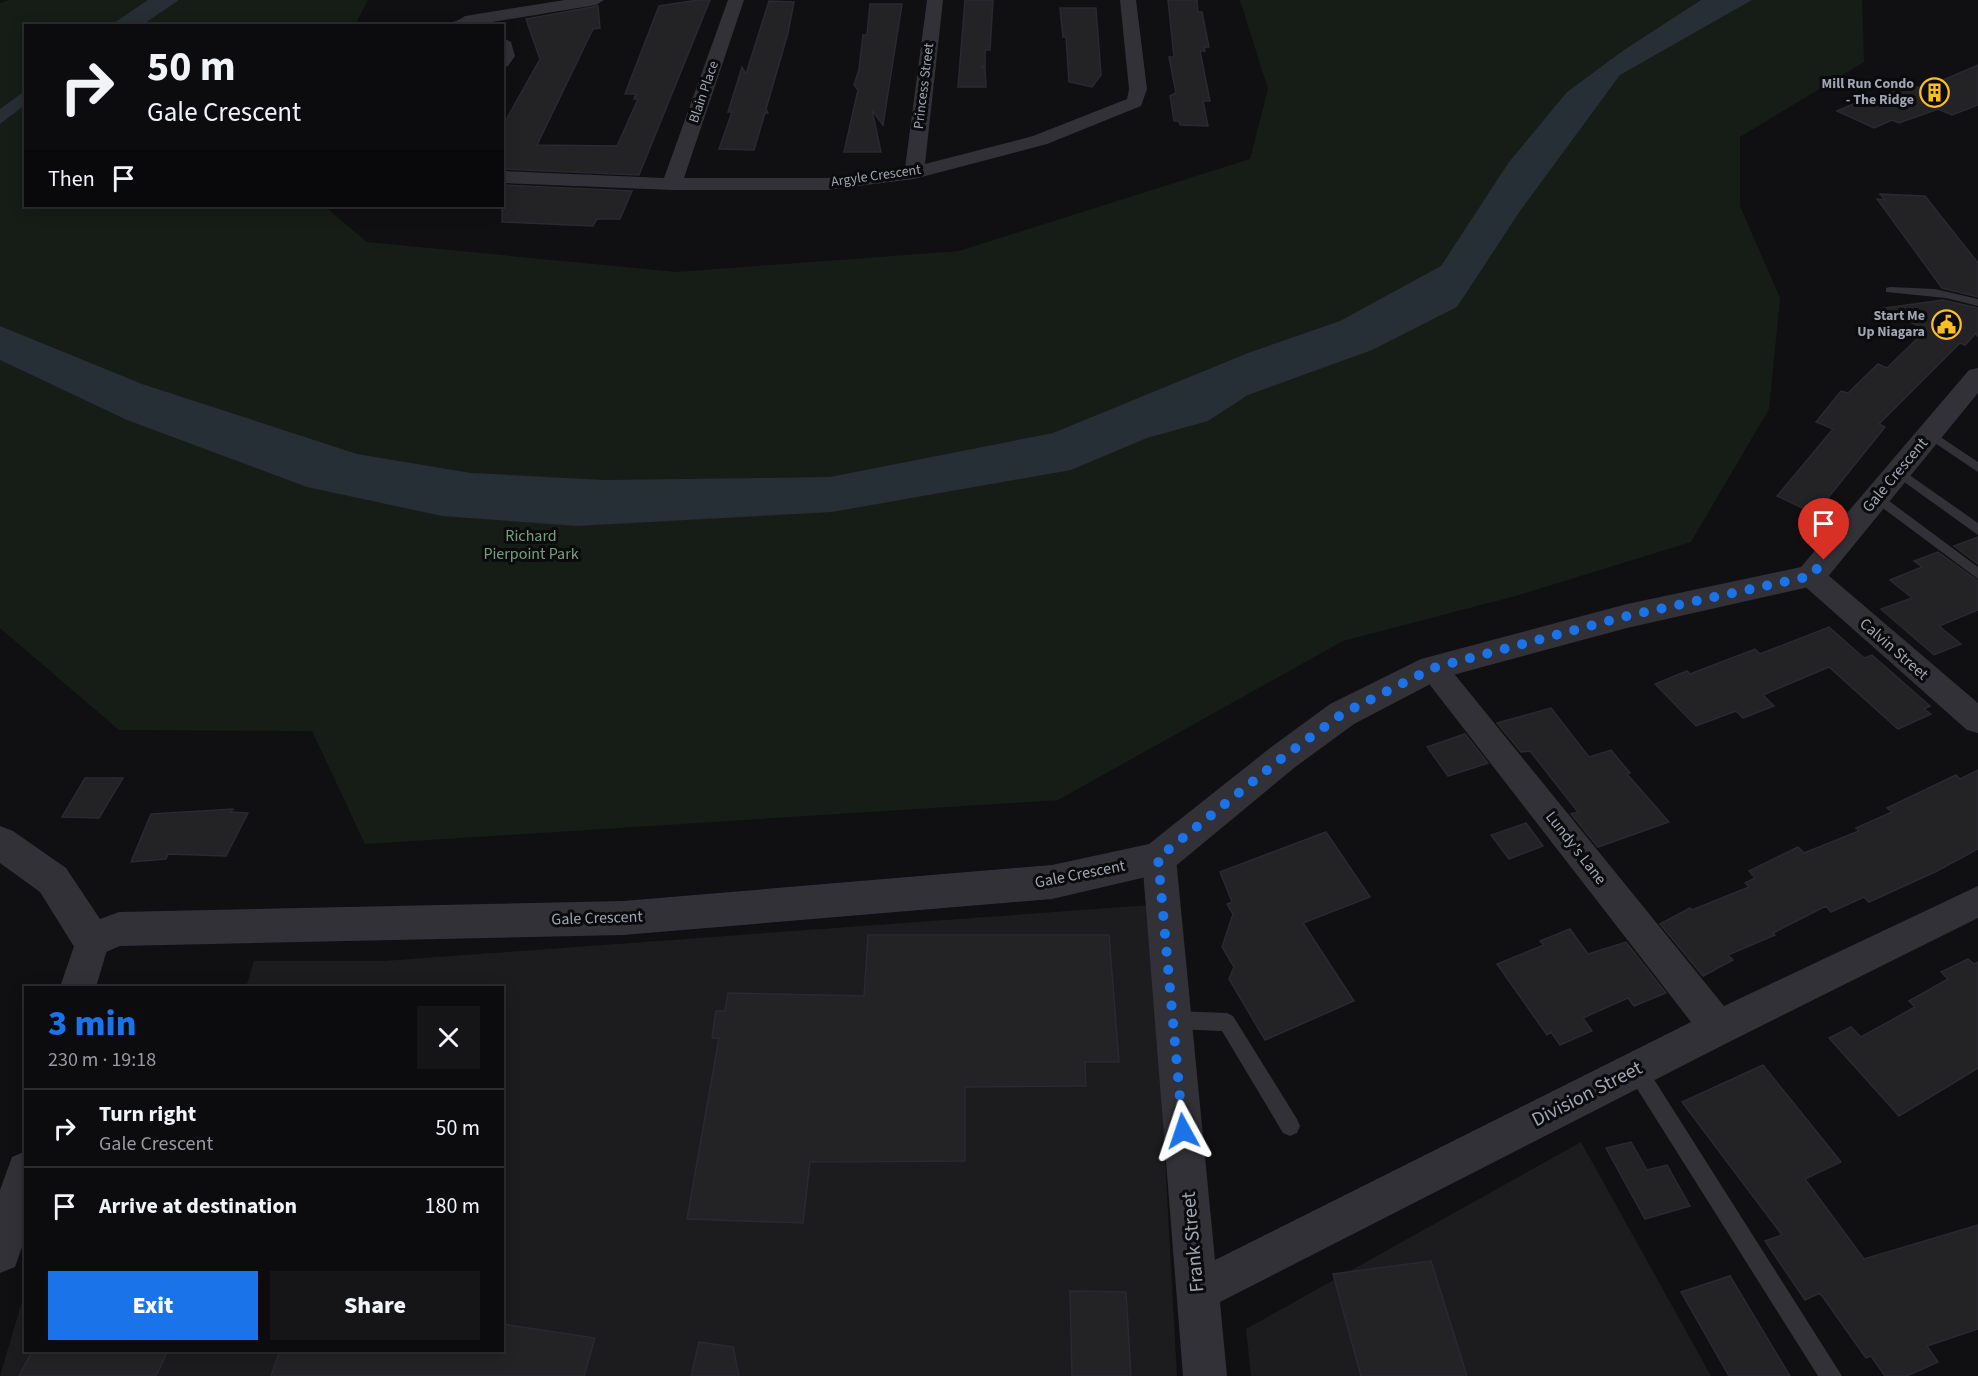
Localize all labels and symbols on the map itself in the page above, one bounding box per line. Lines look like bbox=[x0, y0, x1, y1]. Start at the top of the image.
street label: Princess Street bbox=[909, 42, 939, 130]
street label: Blain Place bbox=[684, 58, 724, 126]
place label: Mill Run Condo - The Ridge bbox=[1822, 74, 1914, 110]
building icon: Mill Run Condo - The Ridge bbox=[1919, 76, 1951, 108]
street label: Argyle Crescent bbox=[830, 160, 922, 192]
place label: Start Me Up Niagara bbox=[1857, 306, 1925, 342]
public building icon: Start Me Up Niagara bbox=[1930, 308, 1962, 340]
street label: Gale Crescent bbox=[1857, 432, 1933, 517]
pin bbox=[1798, 498, 1849, 560]
park label: Richard Pierpoint Park bbox=[483, 525, 579, 565]
street label: Calvin Street bbox=[1855, 613, 1934, 685]
street label: Lundy's Lane bbox=[1540, 807, 1612, 889]
street label: Gale Crescent bbox=[1033, 854, 1128, 894]
street label: Gale Crescent bbox=[551, 905, 644, 931]
street label: Division Street bbox=[1527, 1054, 1647, 1134]
position arrow bbox=[1151, 1099, 1215, 1163]
street label: Frank Street bbox=[1175, 1190, 1211, 1294]

